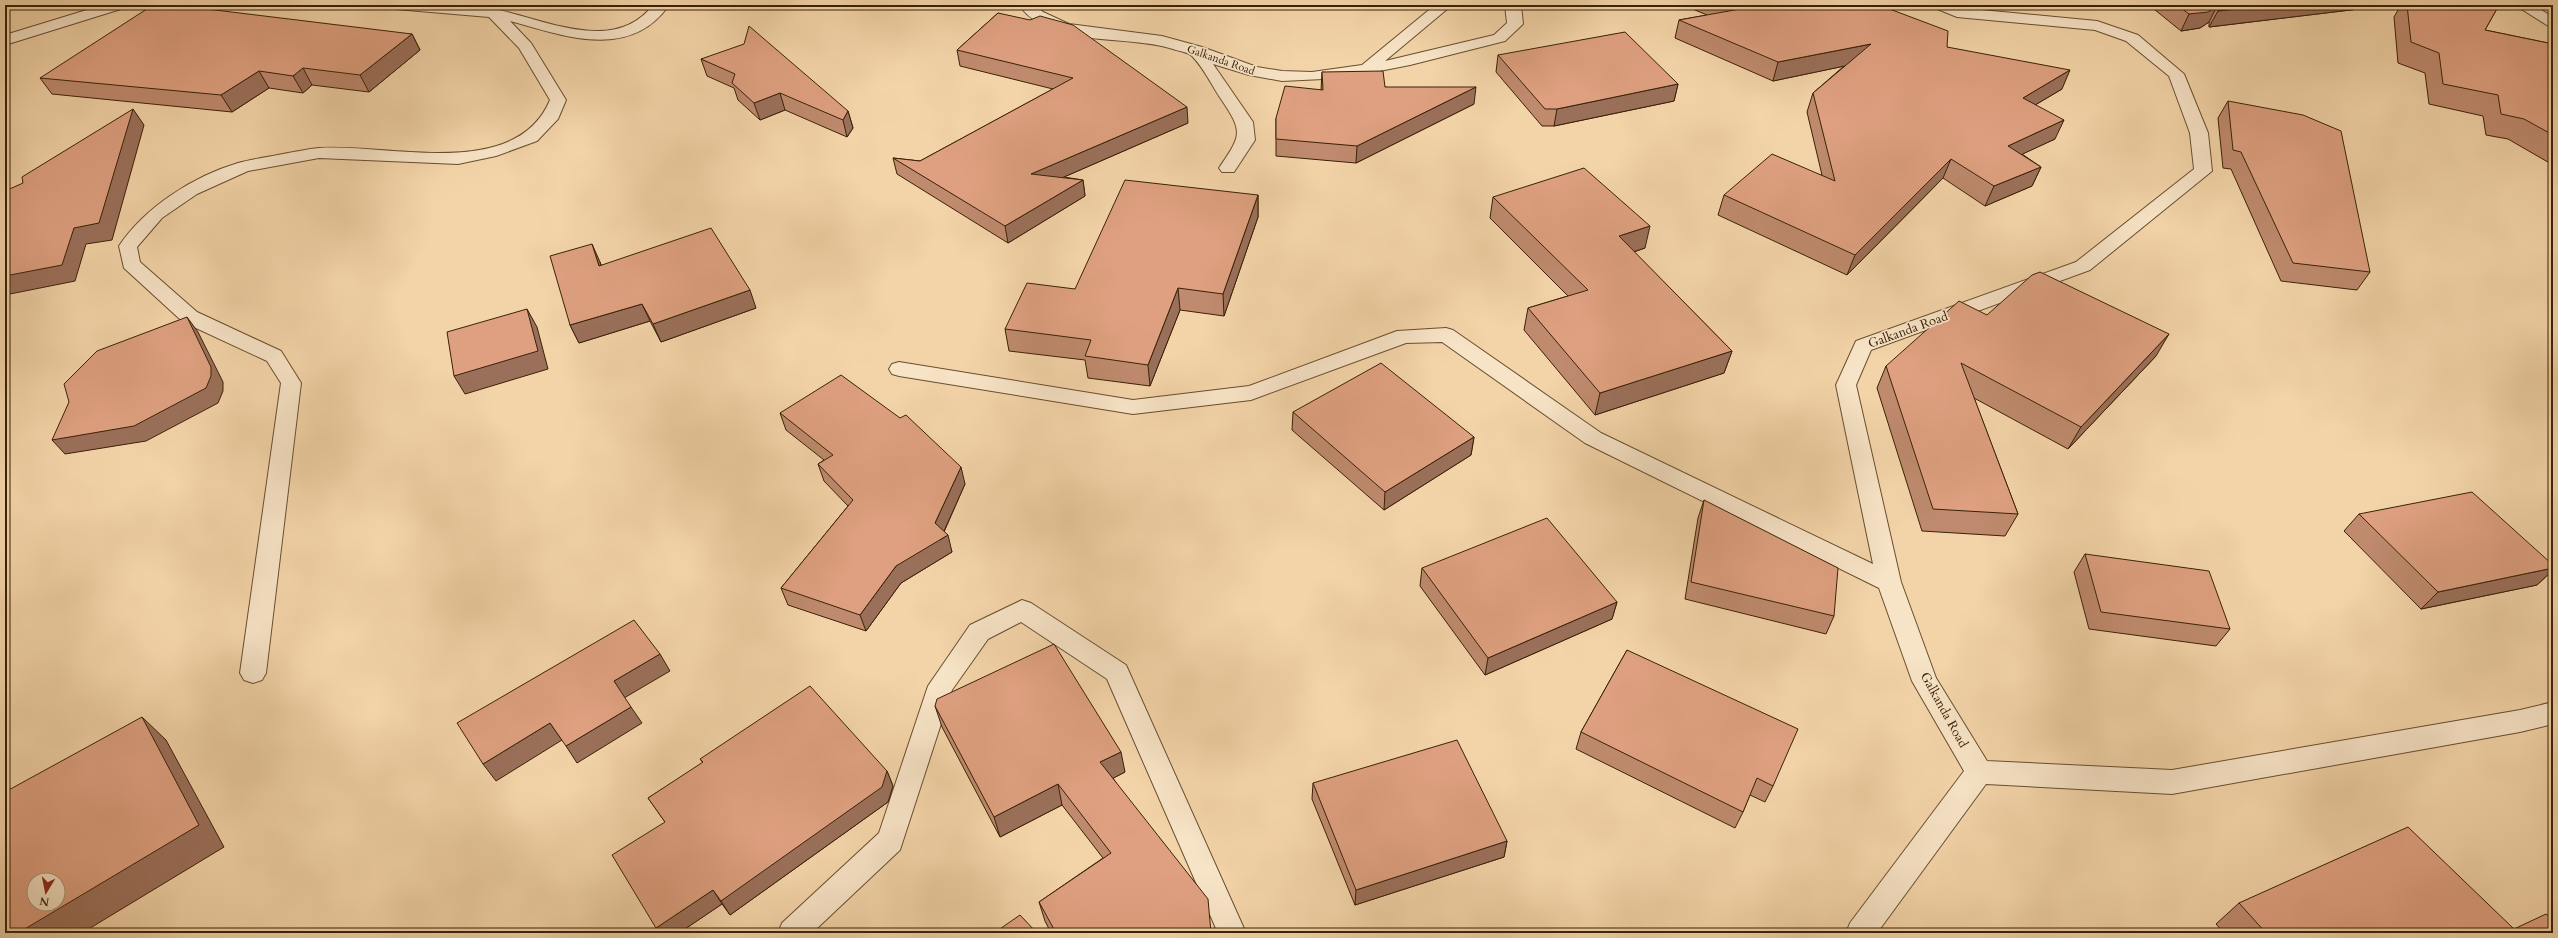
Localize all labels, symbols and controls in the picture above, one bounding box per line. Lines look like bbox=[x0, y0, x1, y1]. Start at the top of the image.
street label: Galkanda Road bbox=[1185, 41, 1257, 79]
street label: Galkanda Road bbox=[1866, 307, 1951, 353]
street label: Galkanda Road bbox=[1916, 669, 1972, 751]
north arrow bbox=[26, 872, 66, 912]
text: N bbox=[38, 893, 50, 910]

